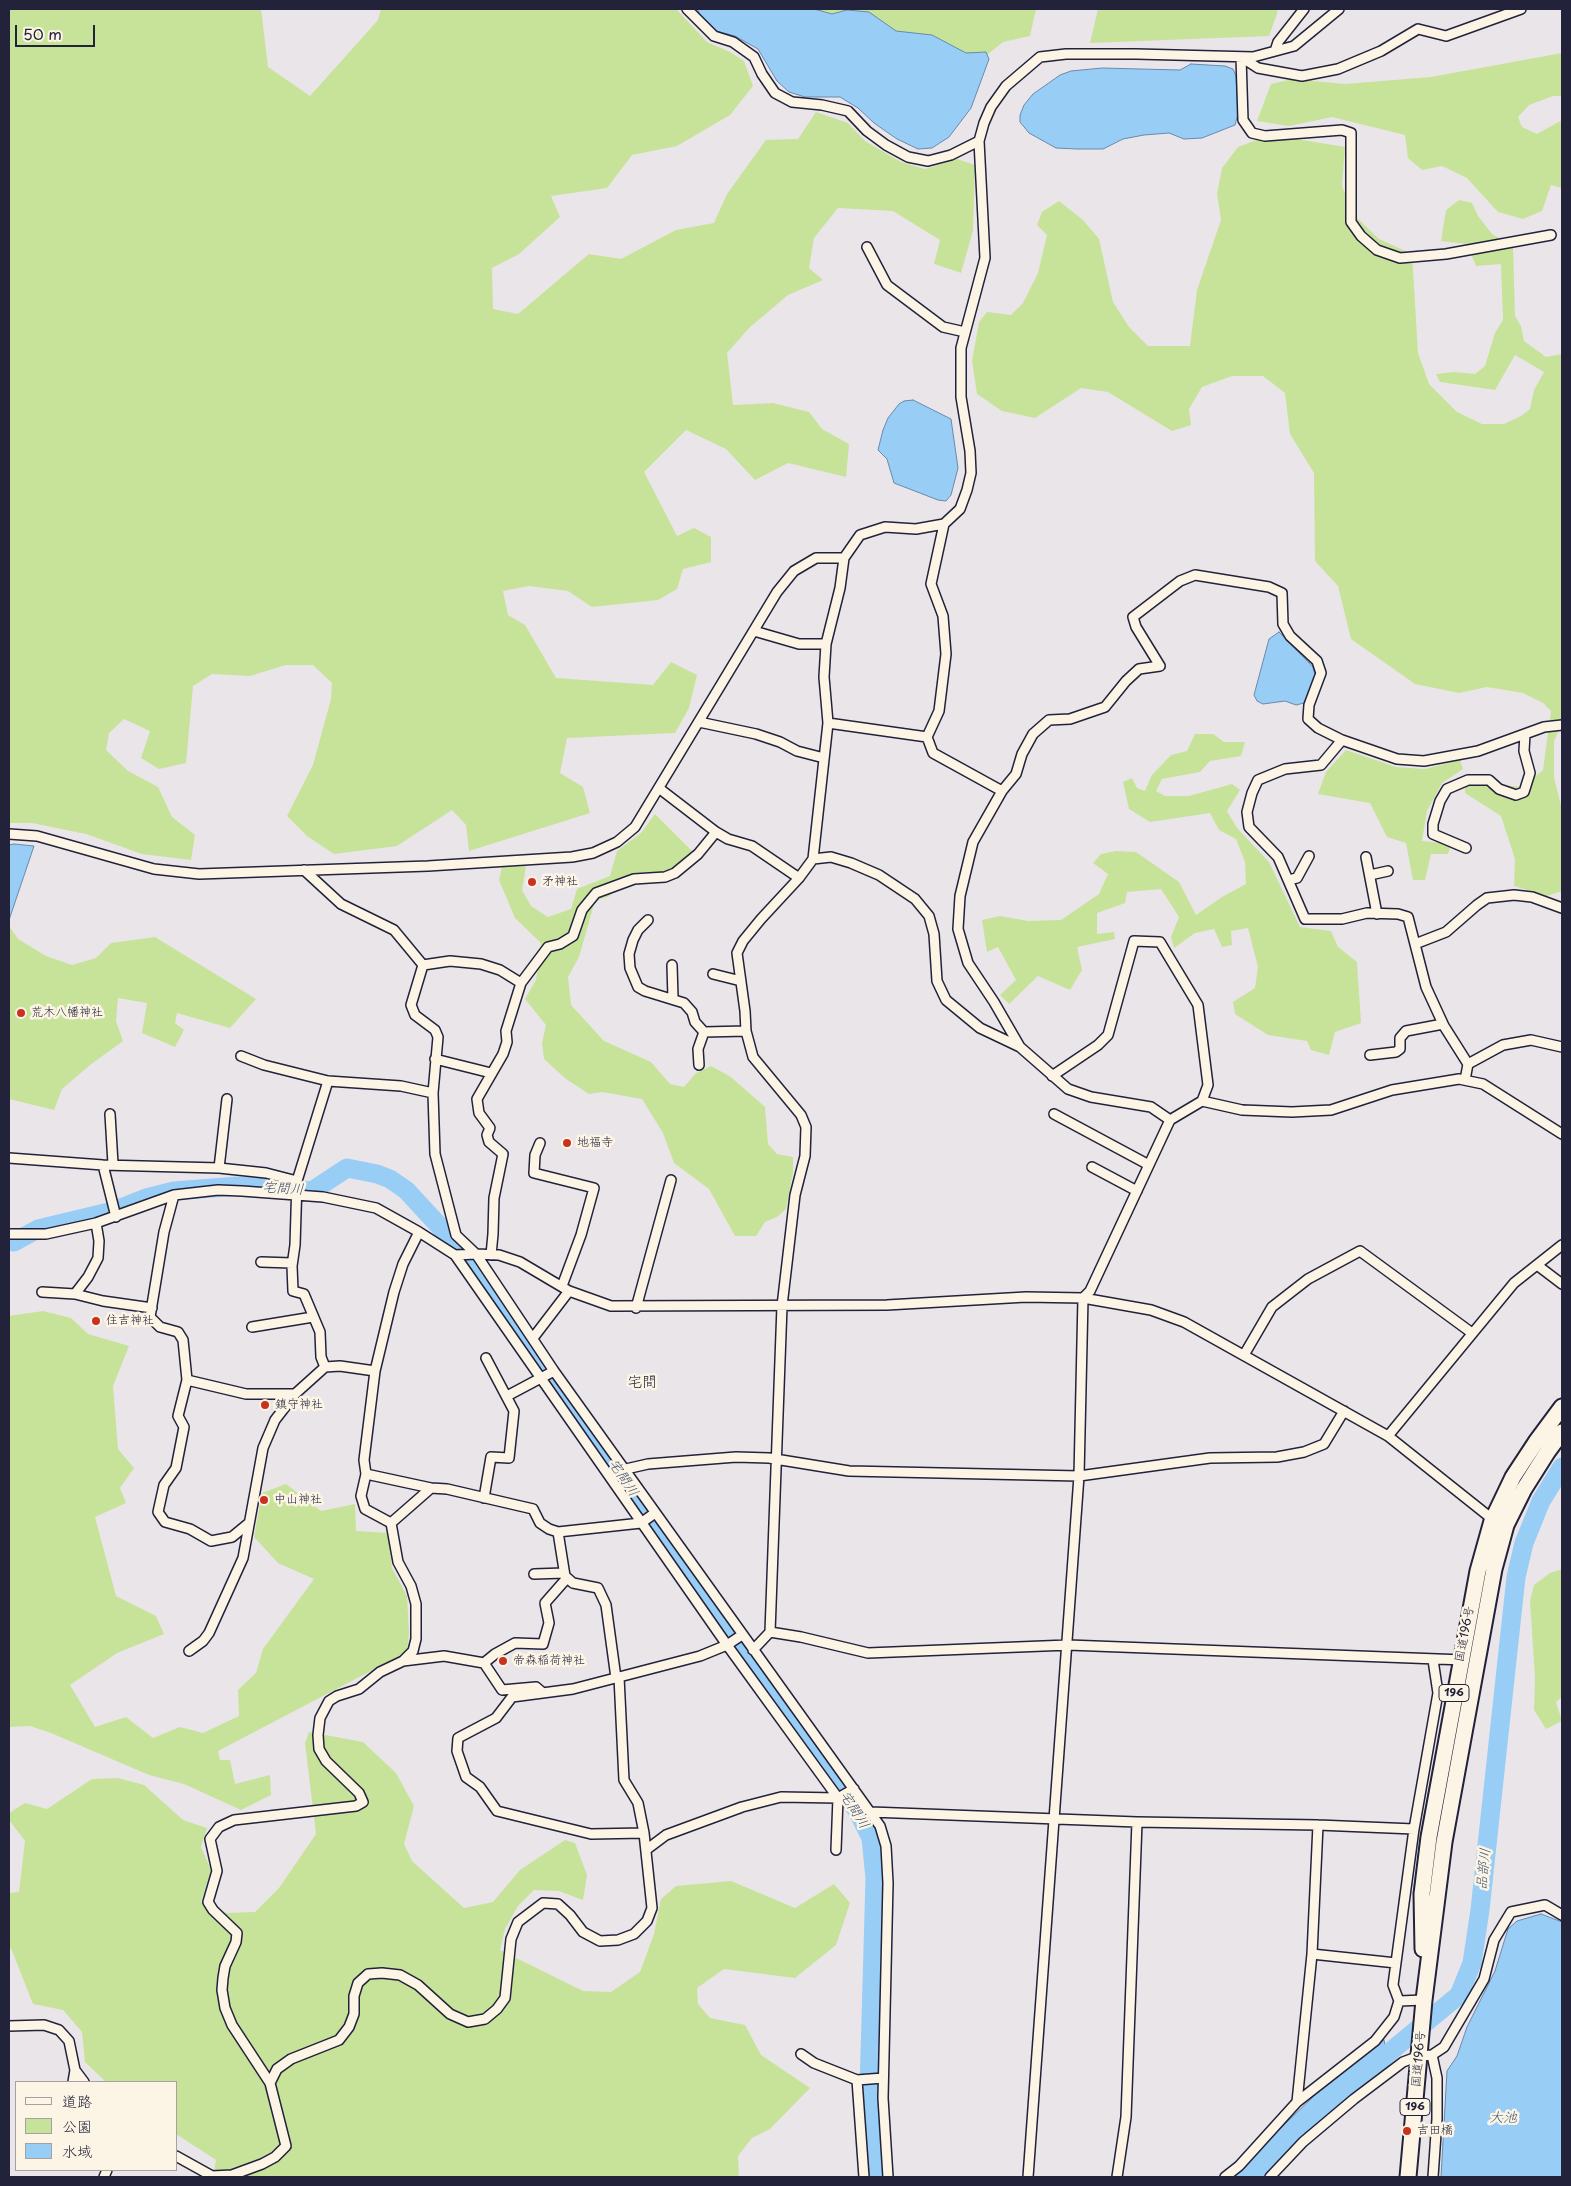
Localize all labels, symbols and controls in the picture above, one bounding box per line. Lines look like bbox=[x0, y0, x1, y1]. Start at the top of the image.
scale bar bbox=[18, 15, 98, 47]
text: 50 m bbox=[23, 22, 62, 45]
place label: 矛神社 bbox=[542, 875, 578, 889]
marker: 矛神社 bbox=[526, 876, 538, 888]
place label: 荒木八幡神社 bbox=[31, 1006, 103, 1020]
marker: 荒木八幡神社 bbox=[15, 1007, 27, 1019]
place label: 地福寺 bbox=[577, 1136, 613, 1150]
marker: 地福寺 bbox=[561, 1137, 573, 1149]
water label: 宅間川 bbox=[262, 1180, 304, 1198]
place label: 住吉神社 bbox=[106, 1314, 154, 1328]
marker: 住吉神社 bbox=[90, 1315, 102, 1327]
district label: 宅間 bbox=[627, 1374, 657, 1392]
place label: 鎮守神社 bbox=[275, 1398, 323, 1412]
marker: 鎮守神社 bbox=[259, 1399, 271, 1411]
water label: 宅間川 bbox=[604, 1456, 642, 1500]
place label: 中山神社 bbox=[274, 1493, 322, 1507]
marker: 中山神社 bbox=[258, 1494, 270, 1506]
street label: 国道196号 bbox=[1453, 1605, 1477, 1663]
place label: 帝森稲荷神社 bbox=[513, 1654, 585, 1668]
marker: 帝森稲荷神社 bbox=[497, 1655, 509, 1667]
road number: 196 bbox=[1439, 1685, 1469, 1702]
water label: 宅間川 bbox=[836, 1788, 872, 1832]
water label: 品部川 bbox=[1473, 1847, 1495, 1891]
street label: 国道196号 bbox=[1409, 2030, 1429, 2088]
legend bbox=[15, 2081, 178, 2171]
text: 道路 bbox=[62, 2089, 92, 2112]
road number: 196 bbox=[1400, 2098, 1430, 2116]
water label: 大池 bbox=[1489, 2110, 1517, 2126]
text: 公園 bbox=[62, 2114, 92, 2137]
place label: 吉田橋 bbox=[1417, 2124, 1453, 2138]
marker: 吉田橋 bbox=[1401, 2125, 1413, 2137]
text: 水域 bbox=[62, 2139, 92, 2162]

